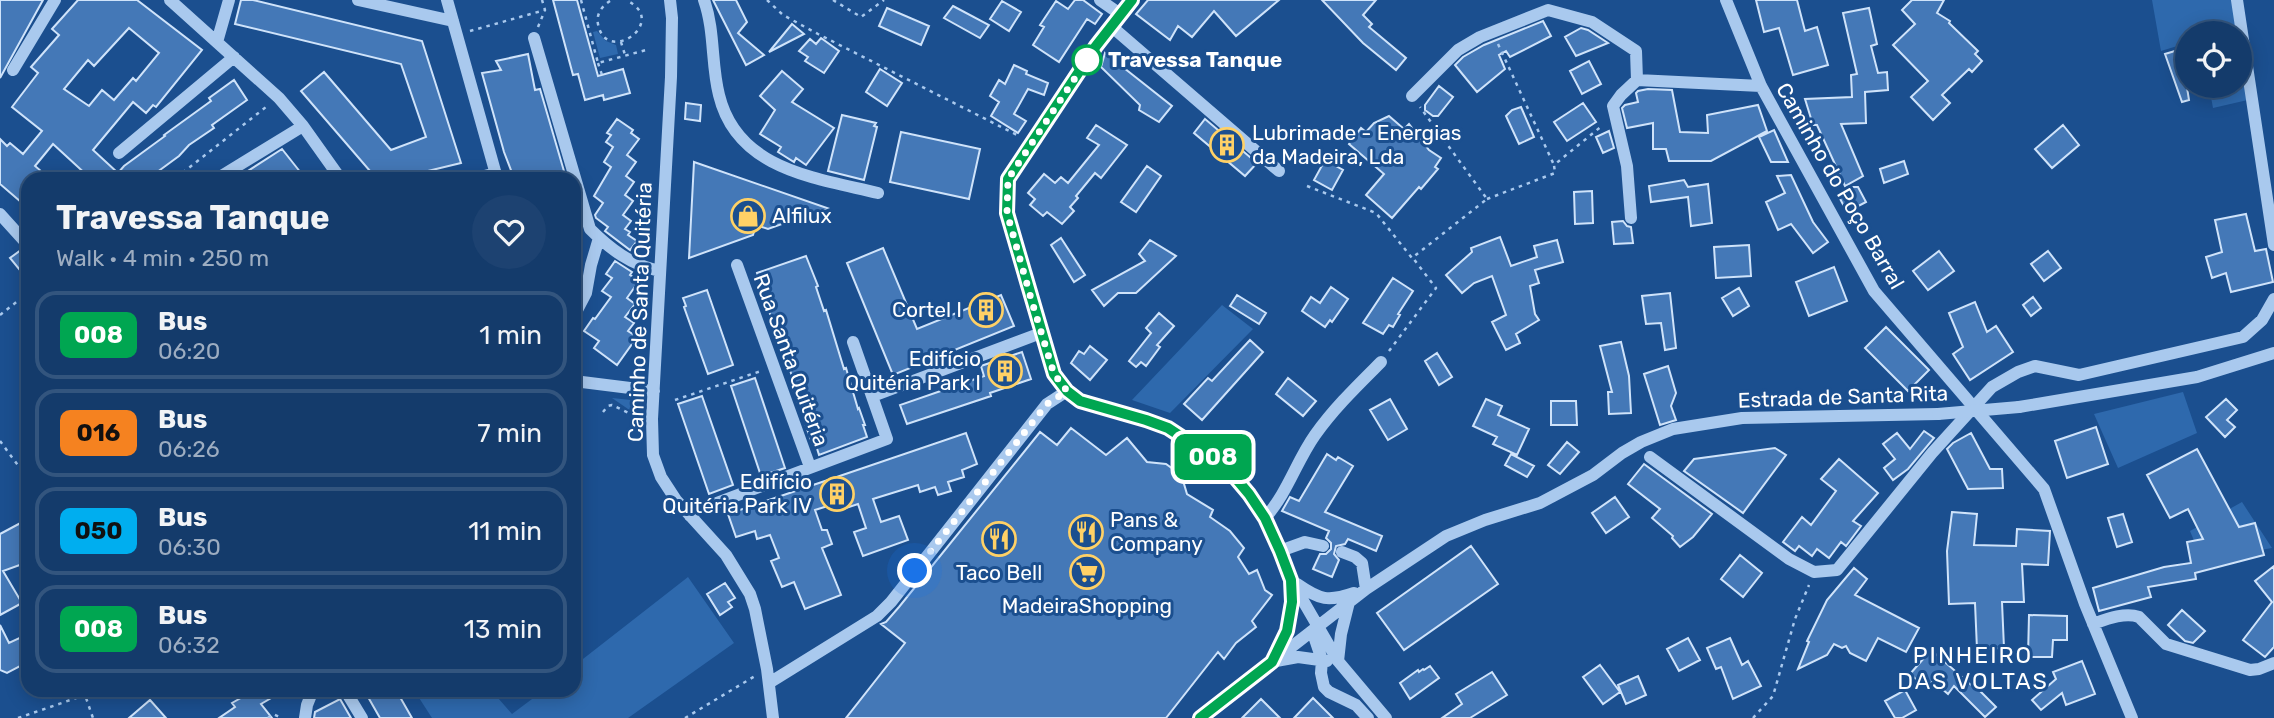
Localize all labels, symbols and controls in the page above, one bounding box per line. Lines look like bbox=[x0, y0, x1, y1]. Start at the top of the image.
map controls bbox=[2175, 21, 2252, 98]
button: locate bbox=[2175, 21, 2252, 98]
marker: Travessa Tanque bbox=[1072, 45, 1102, 75]
place label: Travessa Tanque bbox=[1108, 47, 1282, 72]
street label: Caminho do Poço Barral bbox=[1771, 78, 1910, 293]
place label: Lubrimade - Energias da Madeira, Lda bbox=[1252, 120, 1462, 169]
building icon: Lubrimade - Energias da Madeira, Lda bbox=[1208, 126, 1246, 164]
street label: Caminho de Santa Quitéria bbox=[622, 182, 657, 442]
button: heart bbox=[472, 195, 546, 269]
shop icon: Alfilux bbox=[729, 197, 767, 235]
text: Travessa Tanque bbox=[56, 198, 330, 237]
place label: Alfilux bbox=[772, 203, 832, 228]
text: Walk · 4 min · 250 m bbox=[56, 244, 269, 272]
street label: Rua Santa Quitéria bbox=[749, 270, 834, 450]
building icon: Cortel I bbox=[967, 291, 1005, 329]
place label: Cortel I bbox=[892, 297, 962, 322]
text: Bus bbox=[158, 306, 207, 337]
text: 1 min bbox=[479, 320, 542, 351]
text: 008 bbox=[74, 321, 123, 349]
text: 06:20 bbox=[158, 337, 220, 365]
place label: Edifício Quitéria Park I bbox=[845, 346, 981, 395]
building icon: Edifício Quitéria Park I bbox=[986, 352, 1024, 390]
street label: Estrada de Santa Rita bbox=[1737, 380, 1949, 413]
text: Bus bbox=[158, 404, 207, 435]
text: 7 min bbox=[477, 418, 542, 449]
text: 016 bbox=[77, 419, 120, 447]
line badge: 008 bbox=[1173, 434, 1253, 480]
text: 06:26 bbox=[158, 435, 220, 463]
text: 008 bbox=[1189, 443, 1237, 471]
place label: Edifício Quitéria Park IV bbox=[662, 469, 812, 518]
building icon: Edifício Quitéria Park IV bbox=[818, 475, 856, 513]
text: Bus bbox=[158, 502, 207, 533]
place label: Pans & Company bbox=[1110, 507, 1203, 556]
restaurant icon: Pans & Company bbox=[1067, 513, 1105, 551]
text: 11 min bbox=[468, 516, 542, 547]
text: 050 bbox=[74, 517, 123, 545]
restaurant icon: Taco Bell bbox=[980, 520, 1018, 558]
text: 06:30 bbox=[158, 533, 221, 561]
your location bbox=[897, 553, 932, 588]
supermarket icon: MadeiraShopping bbox=[1068, 553, 1106, 591]
place label: Taco Bell bbox=[956, 560, 1042, 585]
place label: MadeiraShopping bbox=[1002, 593, 1172, 618]
text: Bus bbox=[158, 600, 207, 631]
text: 13 min bbox=[464, 614, 542, 645]
text: 008 bbox=[74, 615, 123, 643]
text: 06:32 bbox=[158, 631, 220, 659]
district label: PINHEIRO DAS VOLTAS bbox=[1897, 641, 2049, 695]

